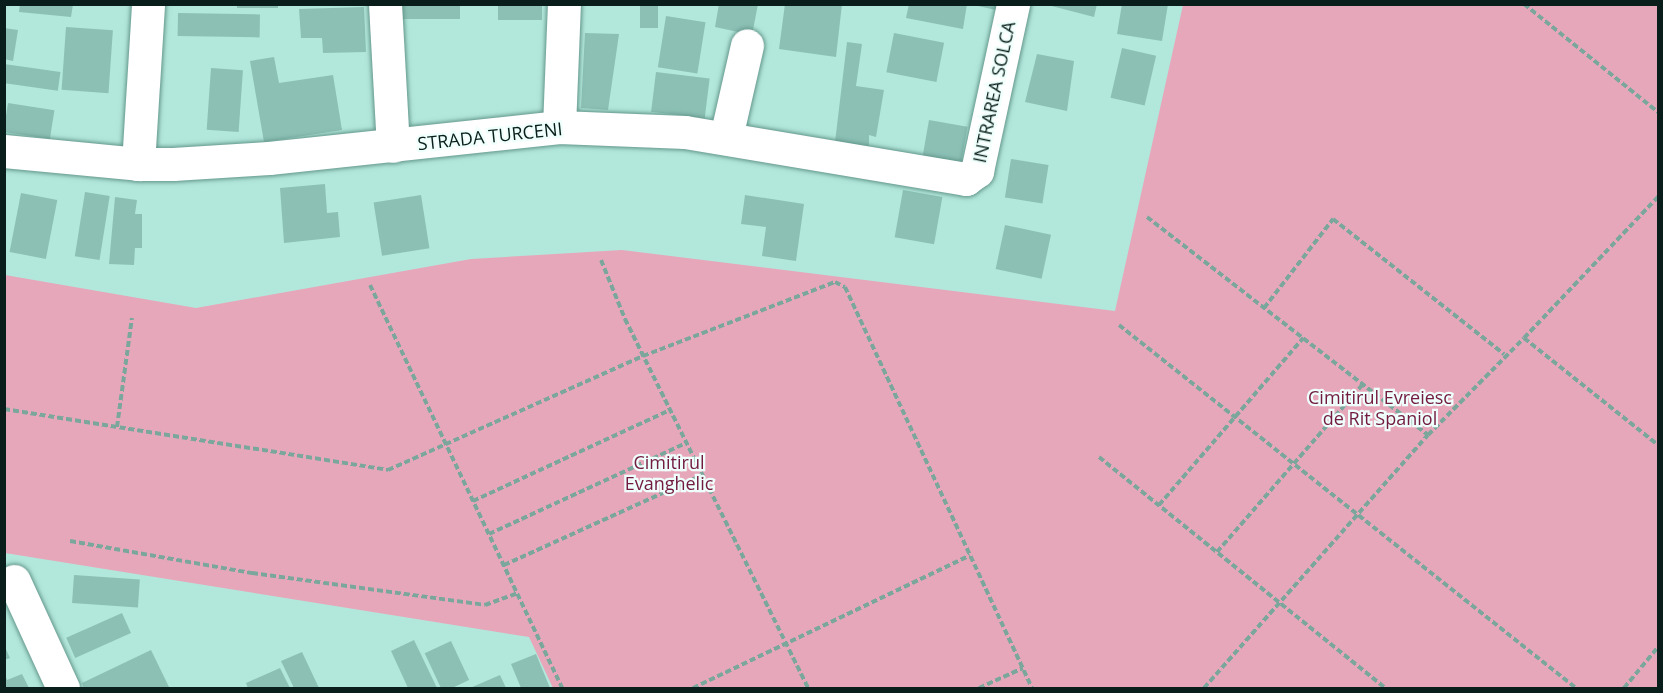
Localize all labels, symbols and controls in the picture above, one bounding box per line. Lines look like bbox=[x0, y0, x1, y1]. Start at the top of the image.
street label: INTRAREA SOLCA bbox=[968, 19, 1020, 165]
street label: STRADA TURCENI bbox=[417, 118, 563, 154]
park label: Cimitirul Evreiesc de Rit Spaniol bbox=[1308, 387, 1452, 430]
park label: Cimitirul Evanghelic bbox=[625, 452, 713, 494]

